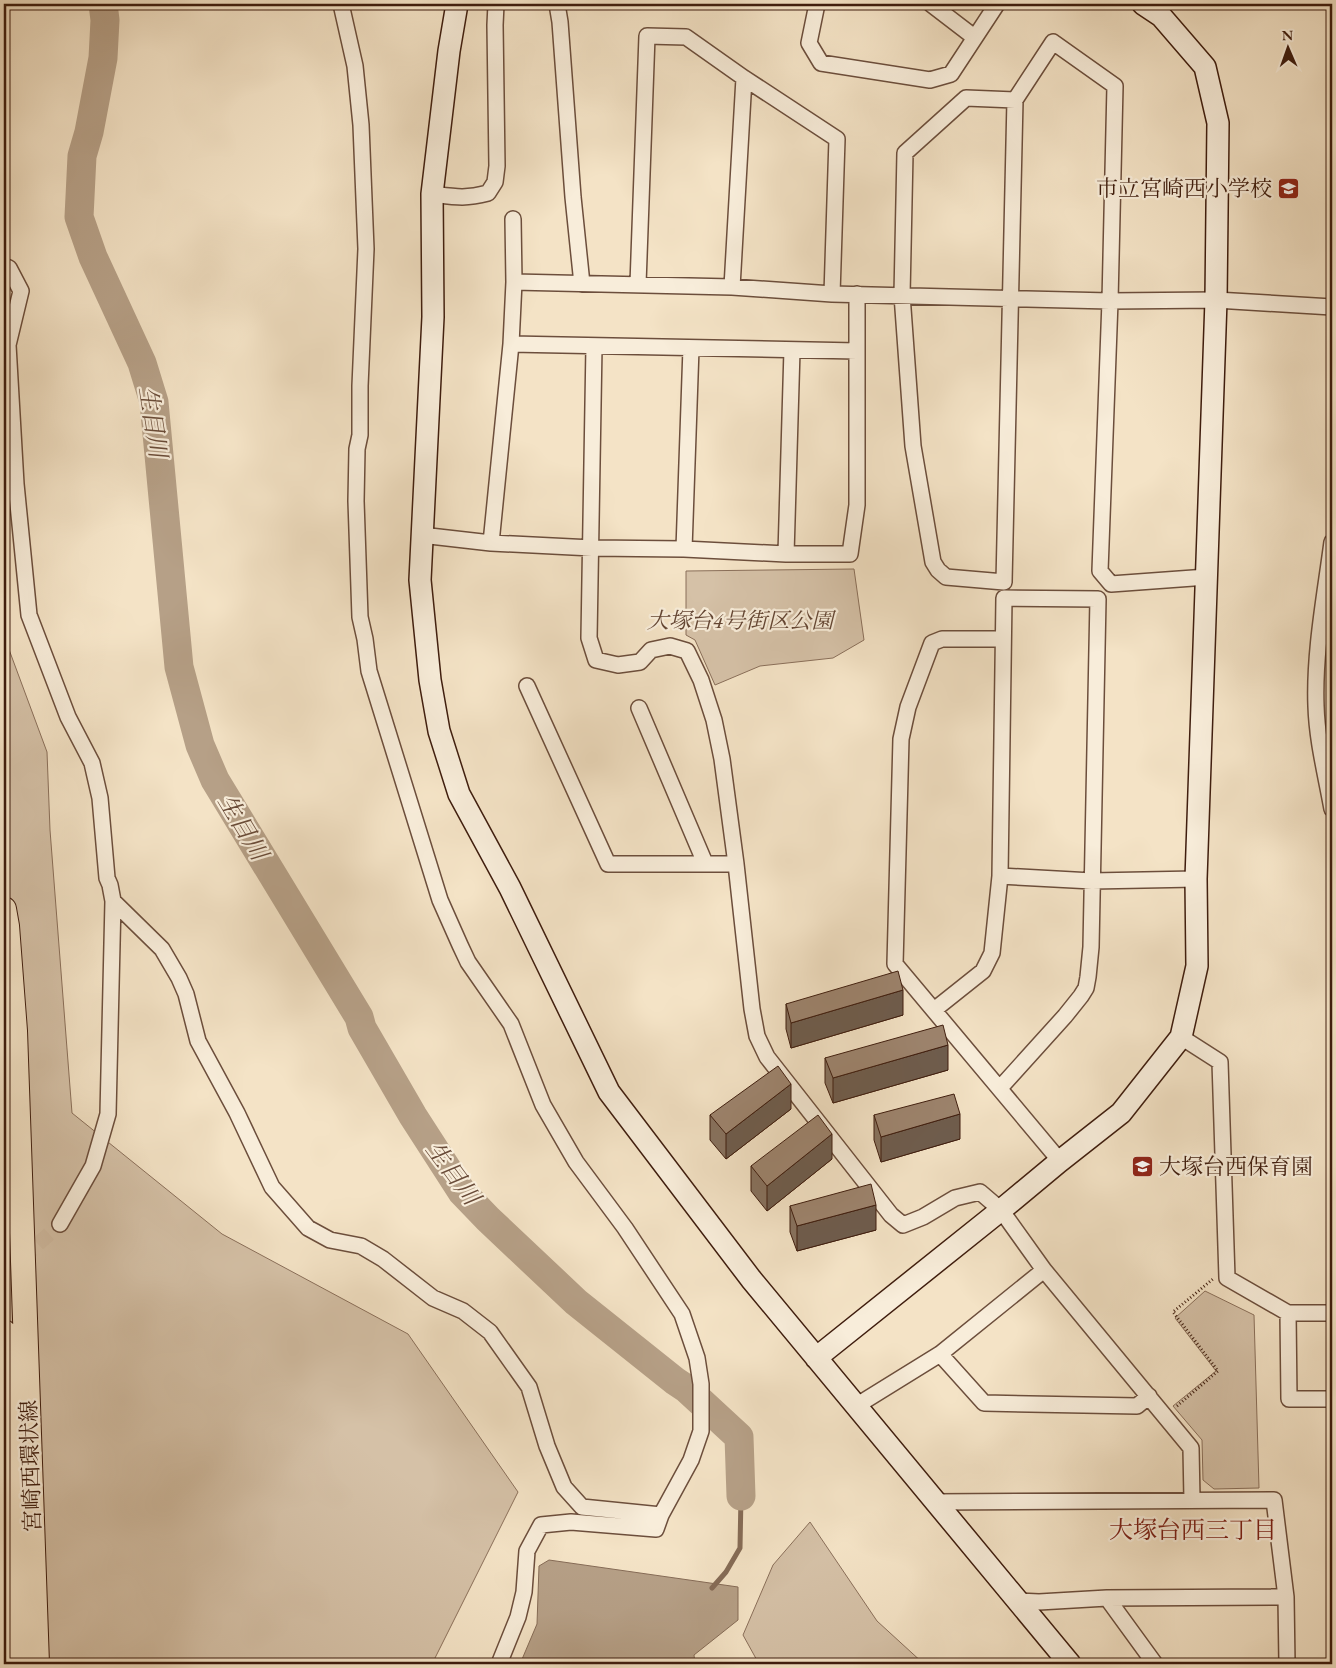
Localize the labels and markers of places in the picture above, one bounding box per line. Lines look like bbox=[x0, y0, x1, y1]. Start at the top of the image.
place label: 市立宮崎西小学校 bbox=[1096, 174, 1272, 203]
school or university icon: 市立宮崎西小学校 bbox=[1276, 176, 1300, 200]
place label: 大塚台西保育園 bbox=[1159, 1152, 1313, 1181]
school or university icon: 大塚台西保育園 bbox=[1131, 1154, 1155, 1178]

